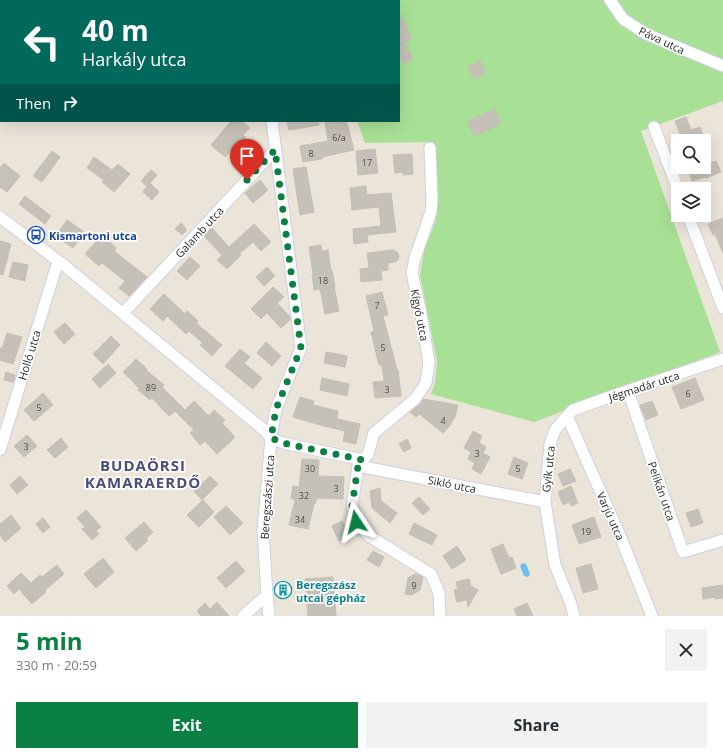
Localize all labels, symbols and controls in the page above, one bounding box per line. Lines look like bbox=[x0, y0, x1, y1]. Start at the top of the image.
text: 40 m bbox=[82, 11, 149, 49]
icon: left bbox=[16, 16, 68, 68]
street label: Páva utca bbox=[637, 23, 687, 57]
text: Harkály utca bbox=[82, 47, 186, 71]
icon: right bbox=[59, 92, 81, 114]
text: Then bbox=[16, 93, 51, 113]
house number: 6/a bbox=[332, 131, 346, 144]
map controls bbox=[671, 134, 711, 222]
button: search bbox=[671, 134, 711, 174]
pin bbox=[230, 139, 264, 180]
icon: arrive bbox=[236, 145, 258, 167]
house number: 8 bbox=[308, 147, 314, 160]
house number: 17 bbox=[362, 156, 372, 169]
button: layers bbox=[671, 182, 711, 222]
street label: Galamb utca bbox=[171, 203, 227, 261]
bus stop icon: Kismartoni utca bbox=[26, 225, 46, 245]
place label: Kismartoni utca bbox=[49, 228, 137, 243]
house number: 18 bbox=[318, 274, 328, 287]
street label: Kígyó utca bbox=[408, 288, 432, 342]
house number: 7 bbox=[374, 299, 380, 312]
street label: Holló utca bbox=[14, 328, 44, 382]
house number: 5 bbox=[380, 341, 386, 354]
street label: Jégmadár utca bbox=[606, 367, 681, 405]
house number: 89 bbox=[146, 381, 156, 394]
house number: 3 bbox=[384, 383, 390, 396]
house number: 6 bbox=[685, 387, 691, 400]
house number: 5 bbox=[36, 401, 42, 414]
house number: 4 bbox=[440, 414, 446, 427]
house number: 3 bbox=[23, 440, 29, 453]
street label: Gyík utca bbox=[538, 445, 558, 493]
house number: 3 bbox=[474, 447, 480, 460]
street label: Beregszászi utca bbox=[257, 454, 277, 540]
district label: BUDAÖRSI KAMARAERDŐ bbox=[85, 455, 201, 492]
street label: Pelikán utca bbox=[645, 459, 679, 523]
house number: 30 bbox=[305, 462, 315, 475]
house number: 5 bbox=[515, 462, 521, 475]
street label: Sikló utca bbox=[427, 472, 477, 496]
house number: 3 bbox=[333, 482, 339, 495]
house number: 32 bbox=[299, 489, 309, 502]
street label: Varjú utca bbox=[594, 489, 628, 543]
position arrow bbox=[335, 501, 377, 543]
house number: 34 bbox=[295, 513, 305, 526]
house number: 19 bbox=[581, 525, 591, 538]
place label: Beregszász utcai gépház bbox=[296, 577, 366, 605]
house number: 9 bbox=[411, 579, 417, 592]
building icon: Beregszász utcai gépház bbox=[273, 580, 293, 600]
text: 5 min bbox=[16, 624, 83, 657]
button: close bbox=[665, 629, 707, 671]
text: 330 m · 20:59 bbox=[16, 656, 97, 674]
button: Exit bbox=[16, 702, 358, 748]
button: Share bbox=[366, 702, 707, 748]

